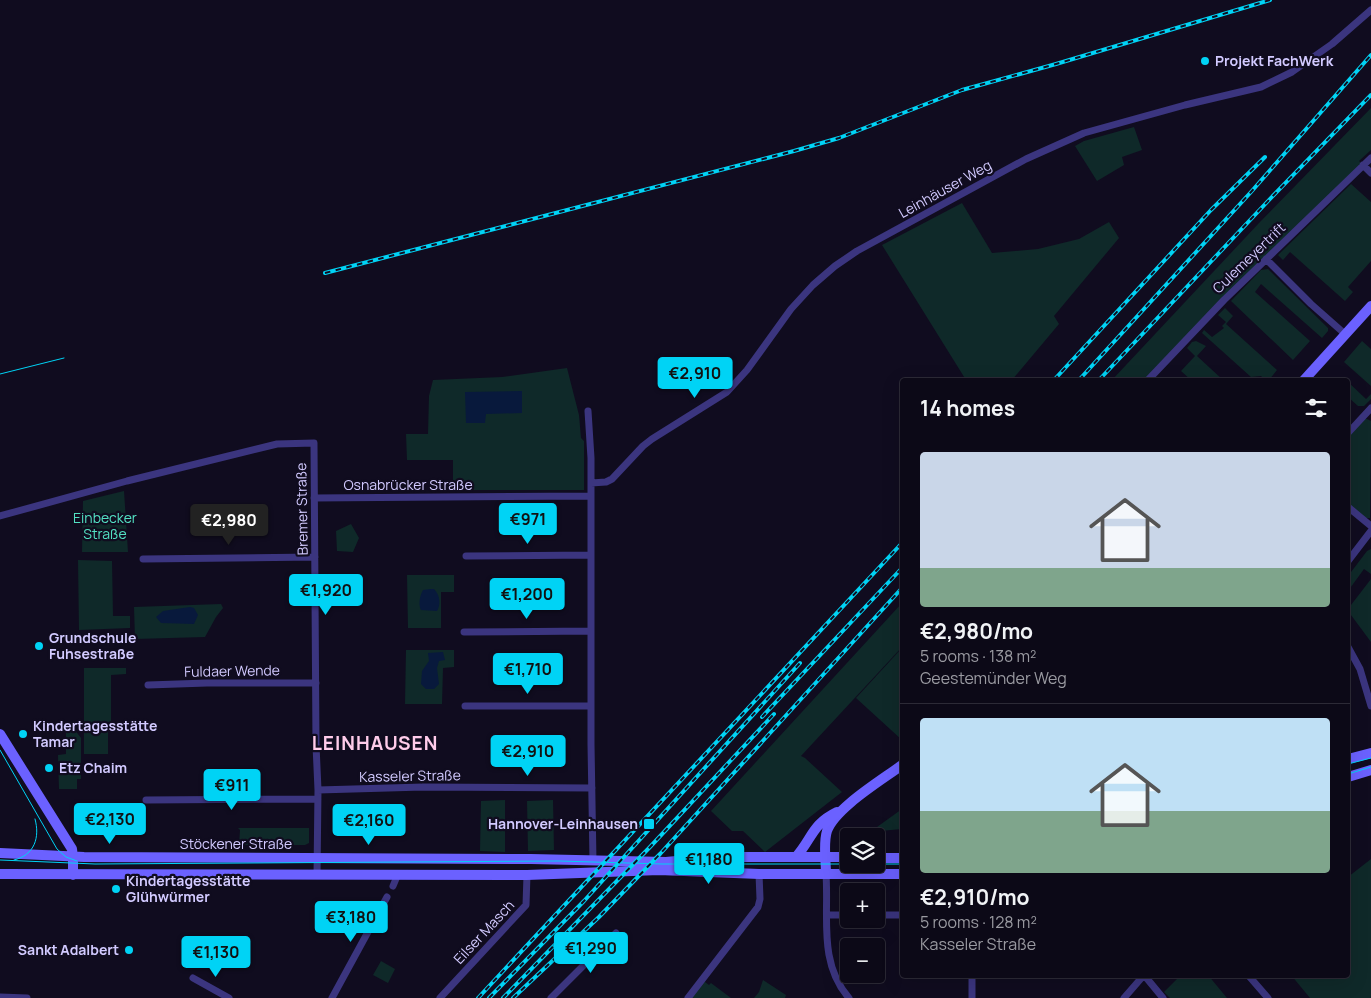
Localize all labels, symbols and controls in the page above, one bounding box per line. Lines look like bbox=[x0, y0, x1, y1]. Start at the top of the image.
place label: Projekt FachWerk bbox=[1215, 51, 1334, 70]
marker: Projekt FachWerk bbox=[1199, 55, 1211, 67]
street label: Leinhäuser Weg bbox=[895, 155, 995, 222]
street label: Culemeyertrift bbox=[1208, 218, 1289, 297]
pin: €2,910 bbox=[654, 356, 736, 399]
text: €2,910 bbox=[669, 362, 721, 384]
text: 14 homes bbox=[920, 394, 1015, 422]
icon: filters bbox=[1302, 394, 1330, 422]
street label: Bremer Straße bbox=[291, 463, 312, 556]
street label: Osnabrücker Straße bbox=[343, 475, 473, 494]
icon: home bbox=[1080, 485, 1170, 575]
pin: €971 bbox=[498, 502, 558, 545]
pin: €2,980 bbox=[188, 504, 270, 546]
park label: Einbecker Straße bbox=[73, 508, 137, 543]
text: €971 bbox=[510, 508, 546, 530]
text: €2,980 bbox=[201, 509, 257, 531]
pin: €1,920 bbox=[285, 574, 367, 616]
pin: €1,200 bbox=[486, 578, 568, 620]
text: €1,920 bbox=[300, 579, 352, 601]
text: €1,200 bbox=[501, 583, 553, 605]
text: €2,980/mo bbox=[920, 617, 1033, 645]
place label: Grundschule Fuhsestraße bbox=[49, 628, 136, 663]
marker: Grundschule Fuhsestraße bbox=[33, 640, 45, 652]
text: 5 rooms · 138 m² bbox=[920, 645, 1037, 667]
pin: €1,710 bbox=[487, 652, 569, 695]
text: €1,710 bbox=[504, 658, 552, 680]
street label: Fuldaer Wende bbox=[184, 660, 280, 681]
text: Geestemünder Weg bbox=[920, 667, 1067, 689]
place label: Kindertagesstätte Tamar bbox=[33, 716, 157, 751]
marker: Kindertagesstätte Tamar bbox=[17, 728, 29, 740]
district label: LEINHAUSEN bbox=[312, 730, 438, 756]
pin: €2,910 bbox=[487, 734, 569, 777]
text: €2,910 bbox=[502, 740, 554, 762]
icon: home bbox=[1080, 750, 1170, 840]
place label: Etz Chaim bbox=[59, 758, 127, 777]
marker: Etz Chaim bbox=[43, 762, 55, 774]
street label: Kasseler Straße bbox=[359, 765, 461, 786]
pin: €911 bbox=[202, 768, 262, 811]
text: €911 bbox=[215, 774, 249, 796]
pin: €2,130 bbox=[69, 802, 151, 845]
pin: €2,160 bbox=[328, 804, 410, 846]
text: €2,130 bbox=[85, 808, 135, 830]
text: €2,160 bbox=[344, 809, 394, 831]
place label: Hannover-Leinhausen bbox=[488, 814, 638, 833]
marker: Hannover-Leinhausen bbox=[642, 817, 656, 831]
map controls bbox=[840, 828, 885, 983]
button: layers bbox=[840, 828, 885, 873]
street label: Stöckener Straße bbox=[180, 834, 292, 853]
pin: €1,180 bbox=[668, 842, 750, 885]
text: €1,180 bbox=[685, 848, 733, 870]
place label: Kindertagesstätte Glühwürmer bbox=[126, 871, 250, 906]
marker: Kindertagesstätte Glühwürmer bbox=[110, 883, 122, 895]
button: + bbox=[840, 883, 885, 928]
text: €2,910/mo bbox=[920, 883, 1029, 911]
street label: Eilser Masch bbox=[449, 896, 518, 968]
pin: €3,180 bbox=[310, 900, 392, 943]
text: €3,180 bbox=[326, 906, 376, 928]
text: 5 rooms · 128 m² bbox=[920, 911, 1037, 933]
pin: €1,290 bbox=[550, 932, 632, 974]
text: Kasseler Straße bbox=[920, 933, 1036, 955]
pin: €1,130 bbox=[175, 936, 257, 978]
text: €1,290 bbox=[565, 937, 617, 959]
button: − bbox=[840, 938, 885, 983]
place label: Sankt Adalbert bbox=[18, 940, 119, 959]
text: €1,130 bbox=[192, 941, 240, 963]
marker: Sankt Adalbert bbox=[123, 944, 135, 956]

